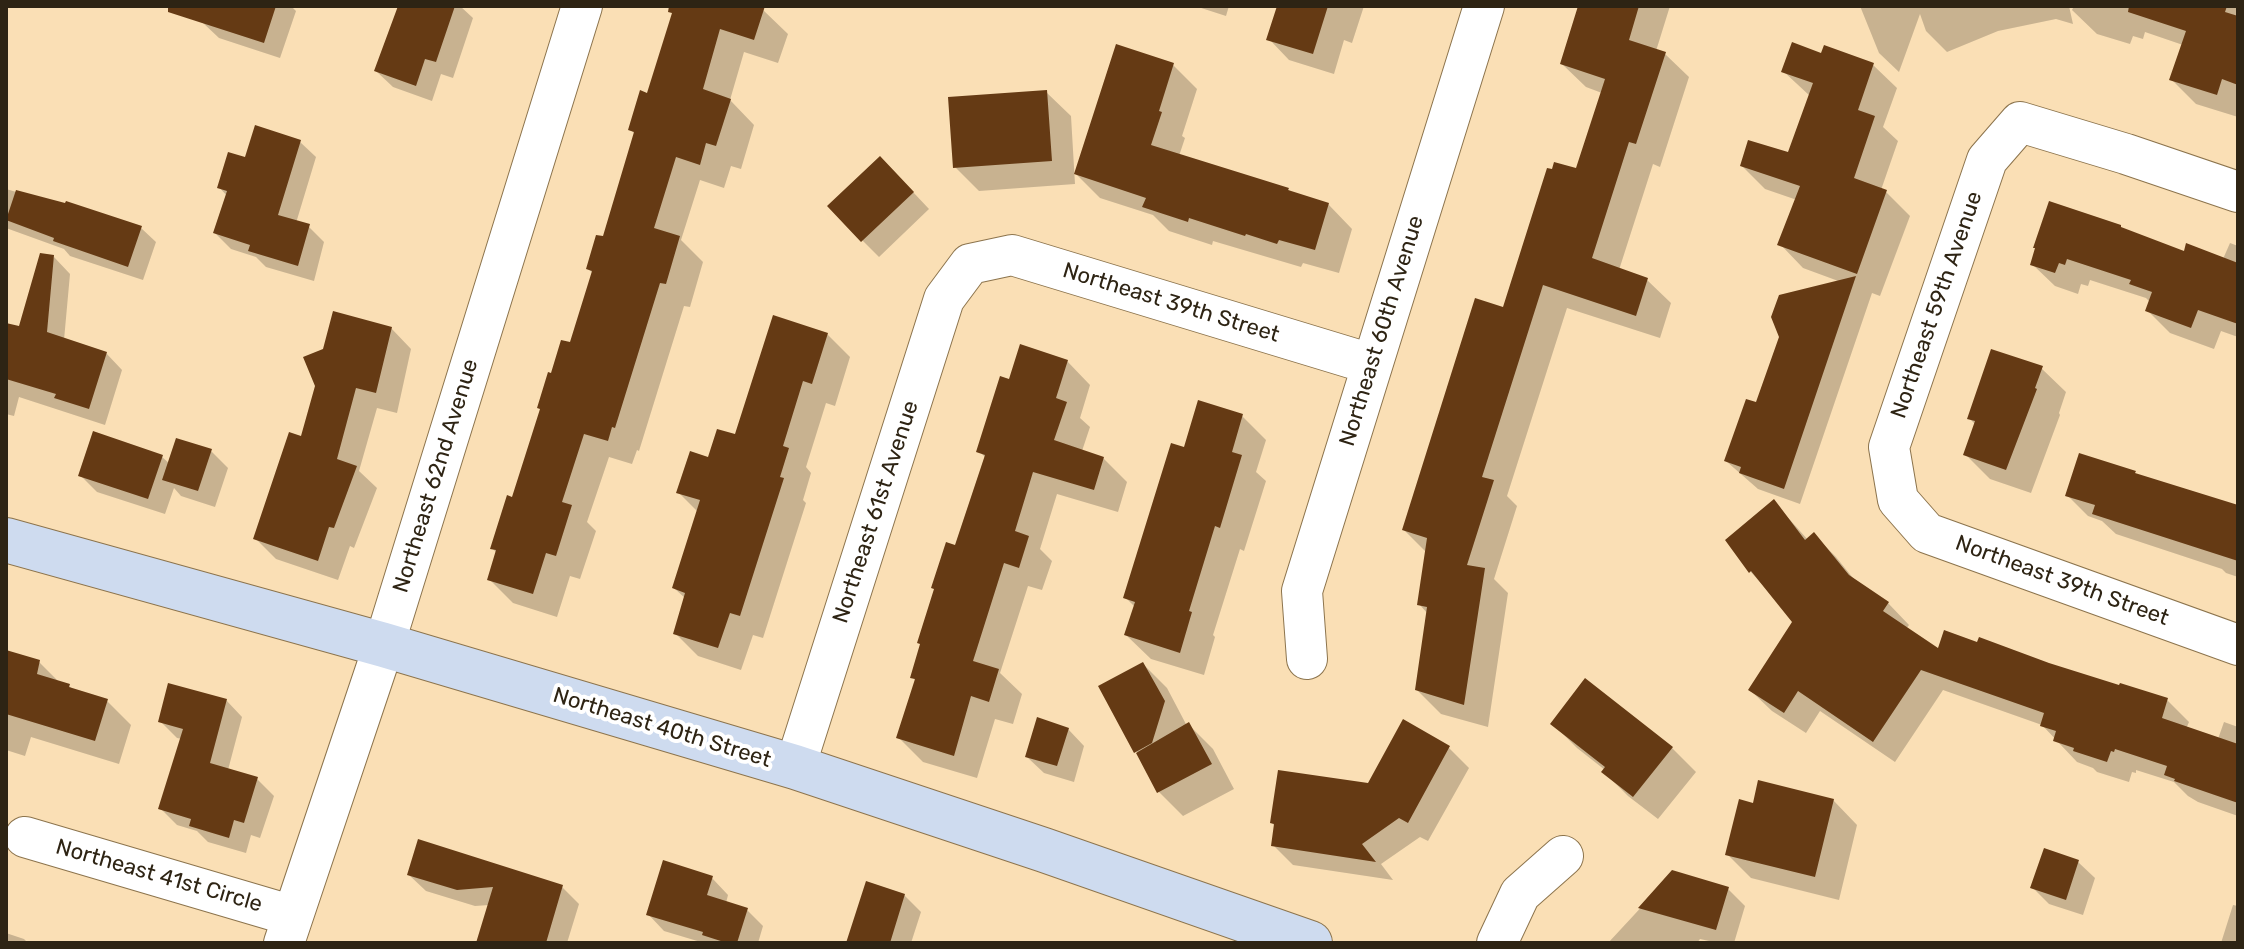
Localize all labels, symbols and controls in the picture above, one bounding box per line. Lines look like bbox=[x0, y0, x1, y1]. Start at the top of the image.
street label: Northeast 59th Avenue bbox=[1886, 188, 1988, 422]
street label: Northeast 60th Avenue bbox=[1334, 213, 1430, 449]
street label: Northeast 39th Street bbox=[1059, 257, 1283, 349]
street label: Northeast 62nd Avenue bbox=[388, 356, 484, 596]
street label: Northeast 61st Avenue bbox=[828, 397, 924, 627]
street label: Northeast 39th Street bbox=[1952, 530, 2172, 632]
street label: Northeast 40th Street bbox=[550, 682, 774, 774]
street label: Northeast 41st Circle bbox=[53, 834, 265, 918]

